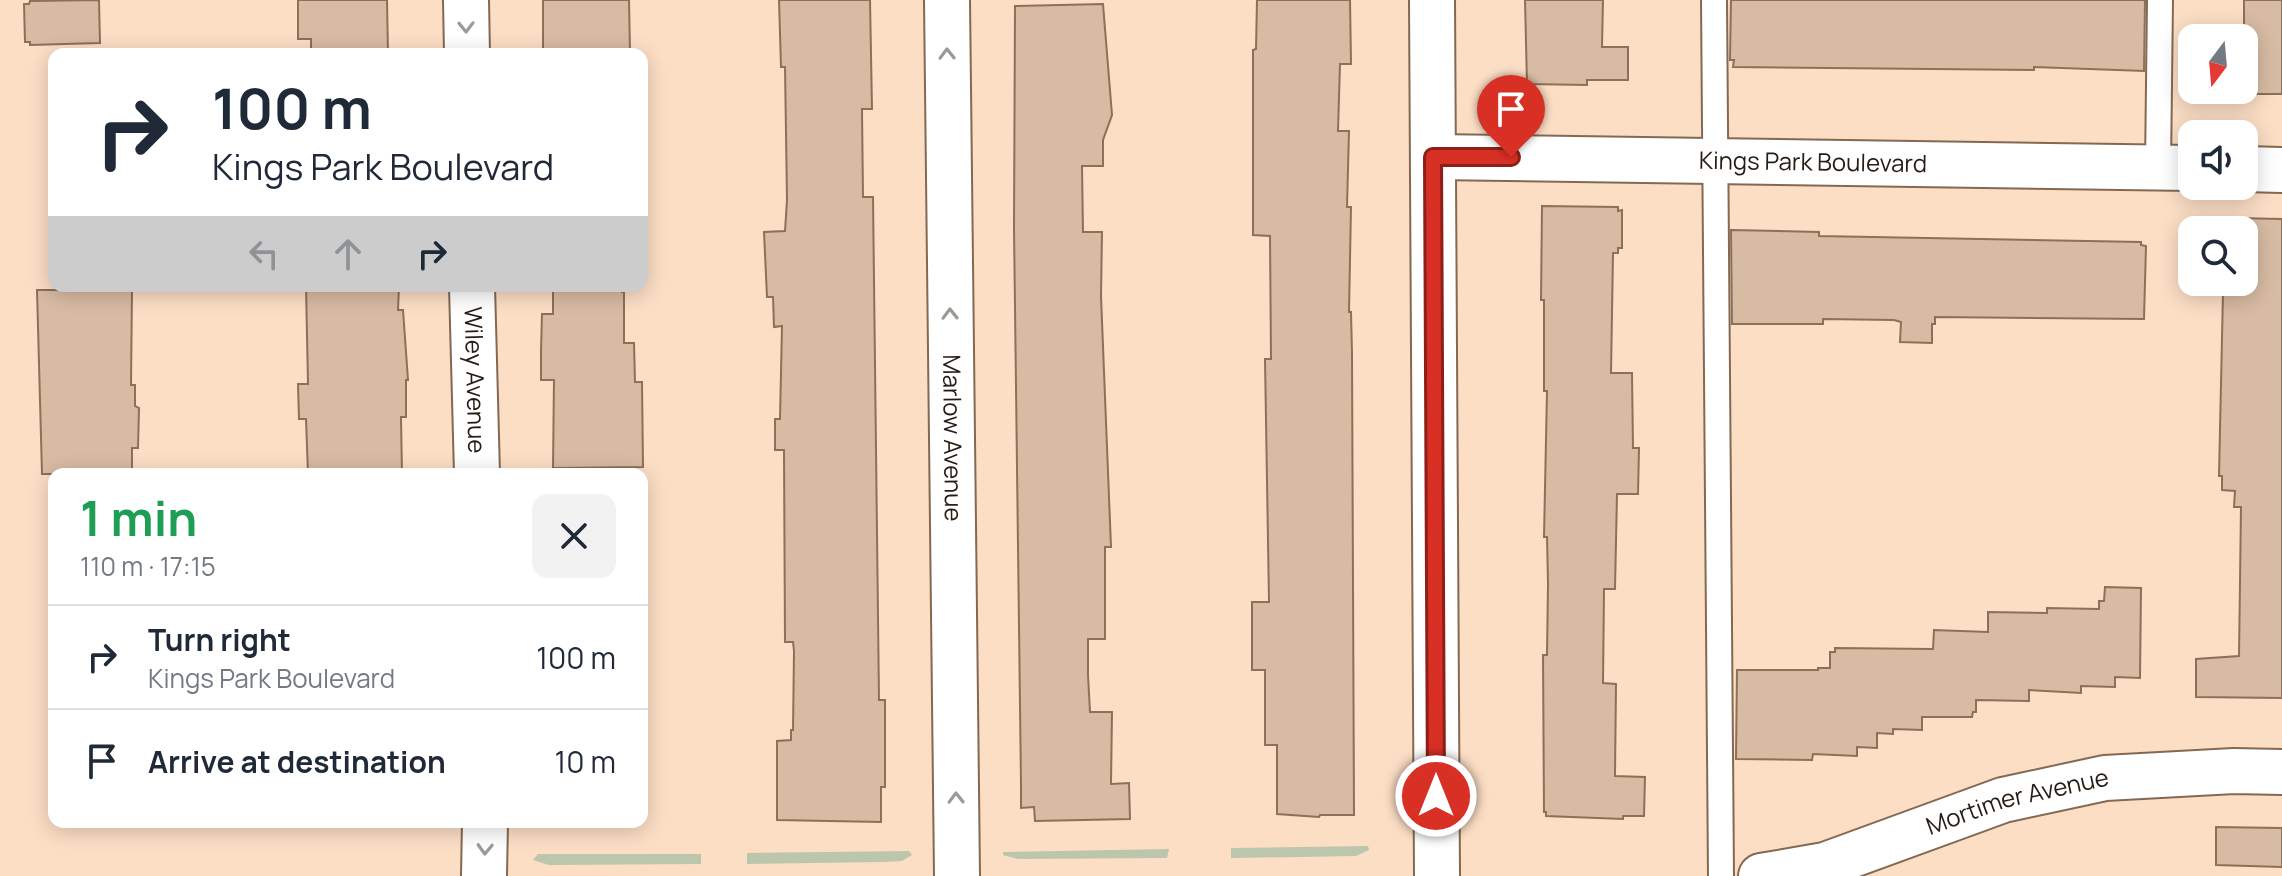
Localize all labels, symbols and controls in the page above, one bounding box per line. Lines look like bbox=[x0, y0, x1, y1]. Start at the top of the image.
one-way arrow bbox=[458, 21, 475, 34]
north arrow bbox=[2178, 24, 2258, 104]
map controls bbox=[2178, 24, 2258, 296]
one-way arrow bbox=[939, 47, 956, 60]
text: 100 m bbox=[212, 69, 372, 146]
pin bbox=[1477, 75, 1545, 157]
icon: right bbox=[80, 80, 184, 184]
icon: arrive bbox=[1489, 87, 1533, 131]
button: sound bbox=[2178, 120, 2258, 200]
text: Kings Park Boulevard bbox=[212, 142, 554, 191]
street label: Kings Park Boulevard bbox=[1699, 143, 1927, 179]
button: search bbox=[2178, 216, 2258, 296]
icon: left bbox=[242, 232, 286, 276]
icon: ahead bbox=[326, 232, 370, 276]
icon: right bbox=[410, 232, 454, 276]
street label: Wiley Avenue bbox=[458, 306, 494, 454]
one-way arrow bbox=[942, 307, 959, 320]
street label: Marlow Avenue bbox=[936, 354, 971, 522]
text: 1 min bbox=[80, 485, 197, 550]
button: close bbox=[532, 494, 616, 578]
text: 110 m · 17:15 bbox=[80, 548, 216, 584]
text: Turn right bbox=[148, 619, 291, 660]
icon: right bbox=[80, 635, 124, 679]
text: 100 m bbox=[536, 637, 616, 678]
text: Kings Park Boulevard bbox=[148, 660, 395, 696]
icon: arrive bbox=[80, 739, 124, 783]
text: Arrive at destination bbox=[148, 741, 446, 782]
text: 10 m bbox=[555, 741, 616, 782]
position arrow bbox=[1394, 754, 1478, 838]
street label: Mortimer Avenue bbox=[1921, 760, 2111, 842]
one-way arrow bbox=[948, 791, 965, 804]
one-way arrow bbox=[477, 843, 494, 856]

